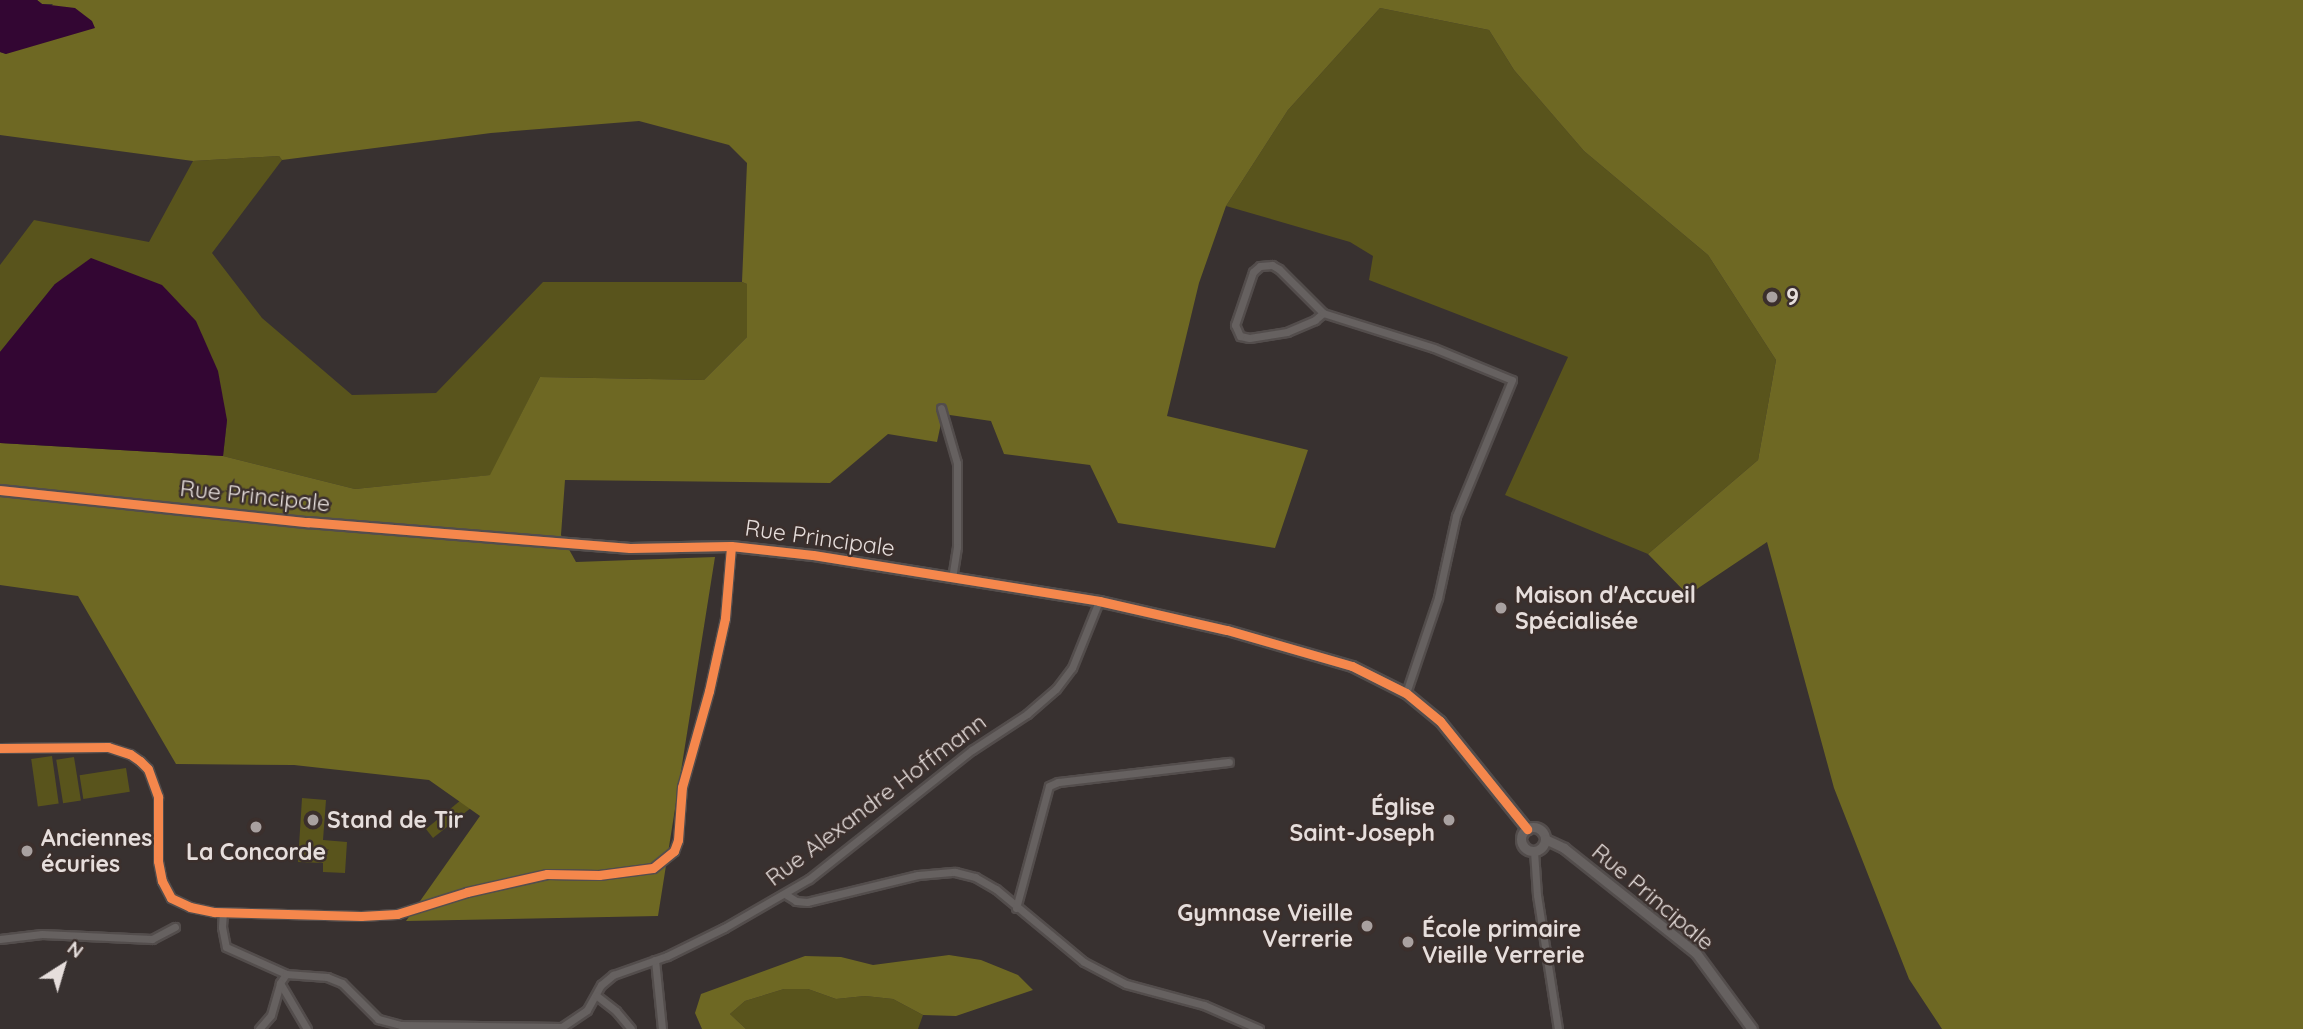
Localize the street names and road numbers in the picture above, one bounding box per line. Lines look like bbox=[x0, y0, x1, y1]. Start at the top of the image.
street label: Rue Principale bbox=[178, 474, 332, 518]
street label: Rue Principale bbox=[743, 514, 897, 562]
street label: Rue Alexandre Hoffmann bbox=[760, 708, 992, 892]
street label: Rue Principale bbox=[1586, 838, 1720, 956]

